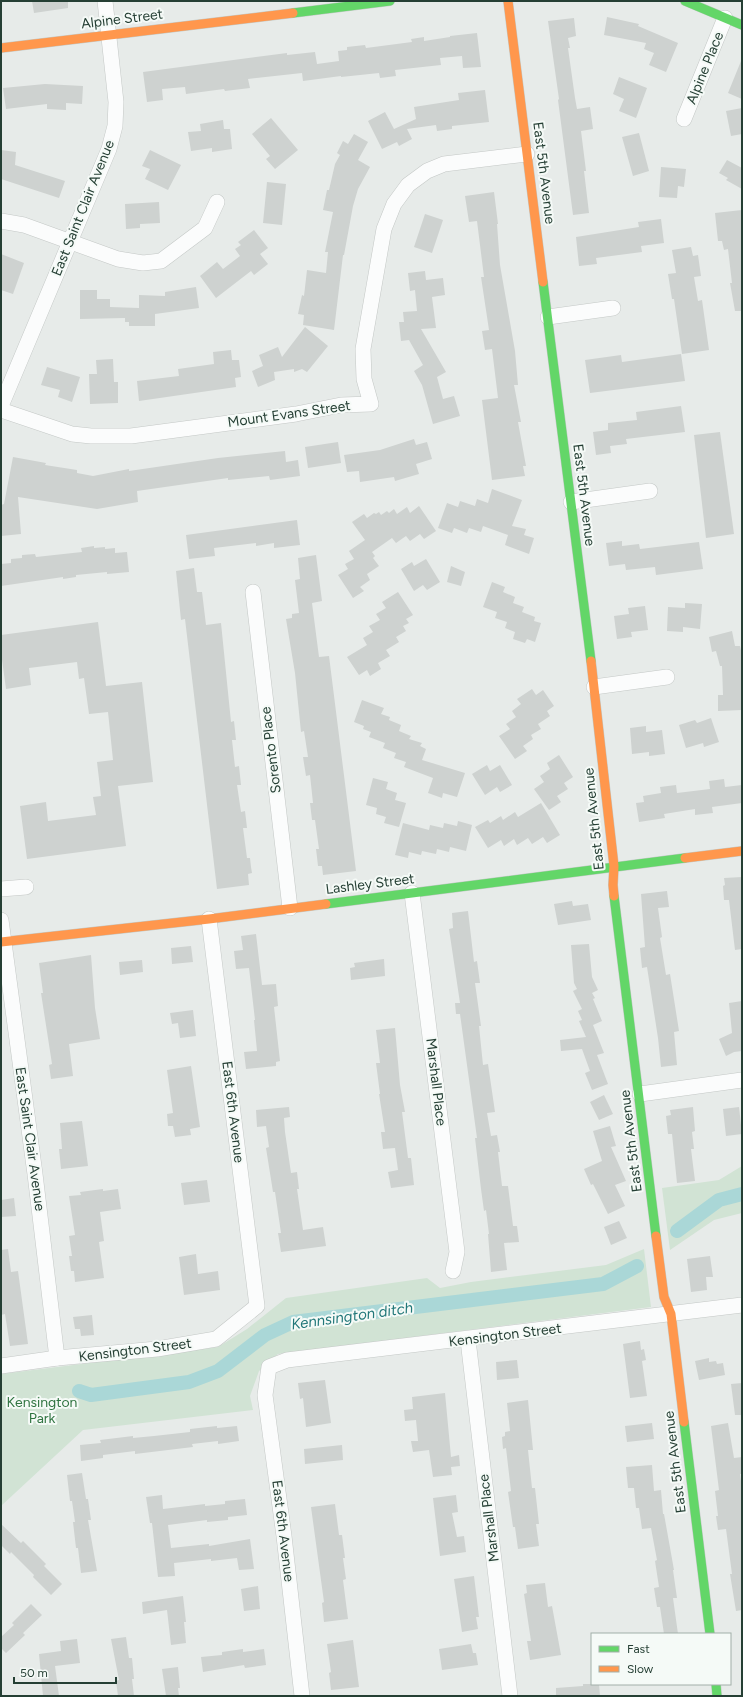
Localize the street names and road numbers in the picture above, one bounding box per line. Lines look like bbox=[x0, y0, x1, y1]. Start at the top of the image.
street label: Alpine Street bbox=[80, 6, 164, 32]
street label: Alpine Place bbox=[683, 29, 727, 107]
street label: East 5th Avenue bbox=[529, 121, 559, 225]
street label: East Saint Clair Avenue bbox=[48, 137, 118, 279]
street label: Mount Evans Street bbox=[226, 397, 352, 431]
street label: East 5th Avenue bbox=[569, 443, 599, 547]
street label: Sorento Place bbox=[257, 705, 285, 794]
street label: East 5th Avenue bbox=[580, 767, 608, 871]
street label: Lashley Street bbox=[325, 870, 415, 898]
street label: Marshall Place bbox=[422, 1037, 450, 1127]
street label: East 6th Avenue bbox=[218, 1060, 248, 1164]
street label: East Saint Clair Avenue bbox=[11, 1066, 49, 1212]
street label: East 5th Avenue bbox=[616, 1089, 646, 1193]
street label: Kensington Street bbox=[448, 1320, 562, 1350]
street label: Kensington Street bbox=[78, 1335, 192, 1365]
street label: East 5th Avenue bbox=[660, 1410, 690, 1514]
street label: Marshall Place bbox=[475, 1473, 503, 1563]
street label: East 6th Avenue bbox=[268, 1479, 298, 1583]

